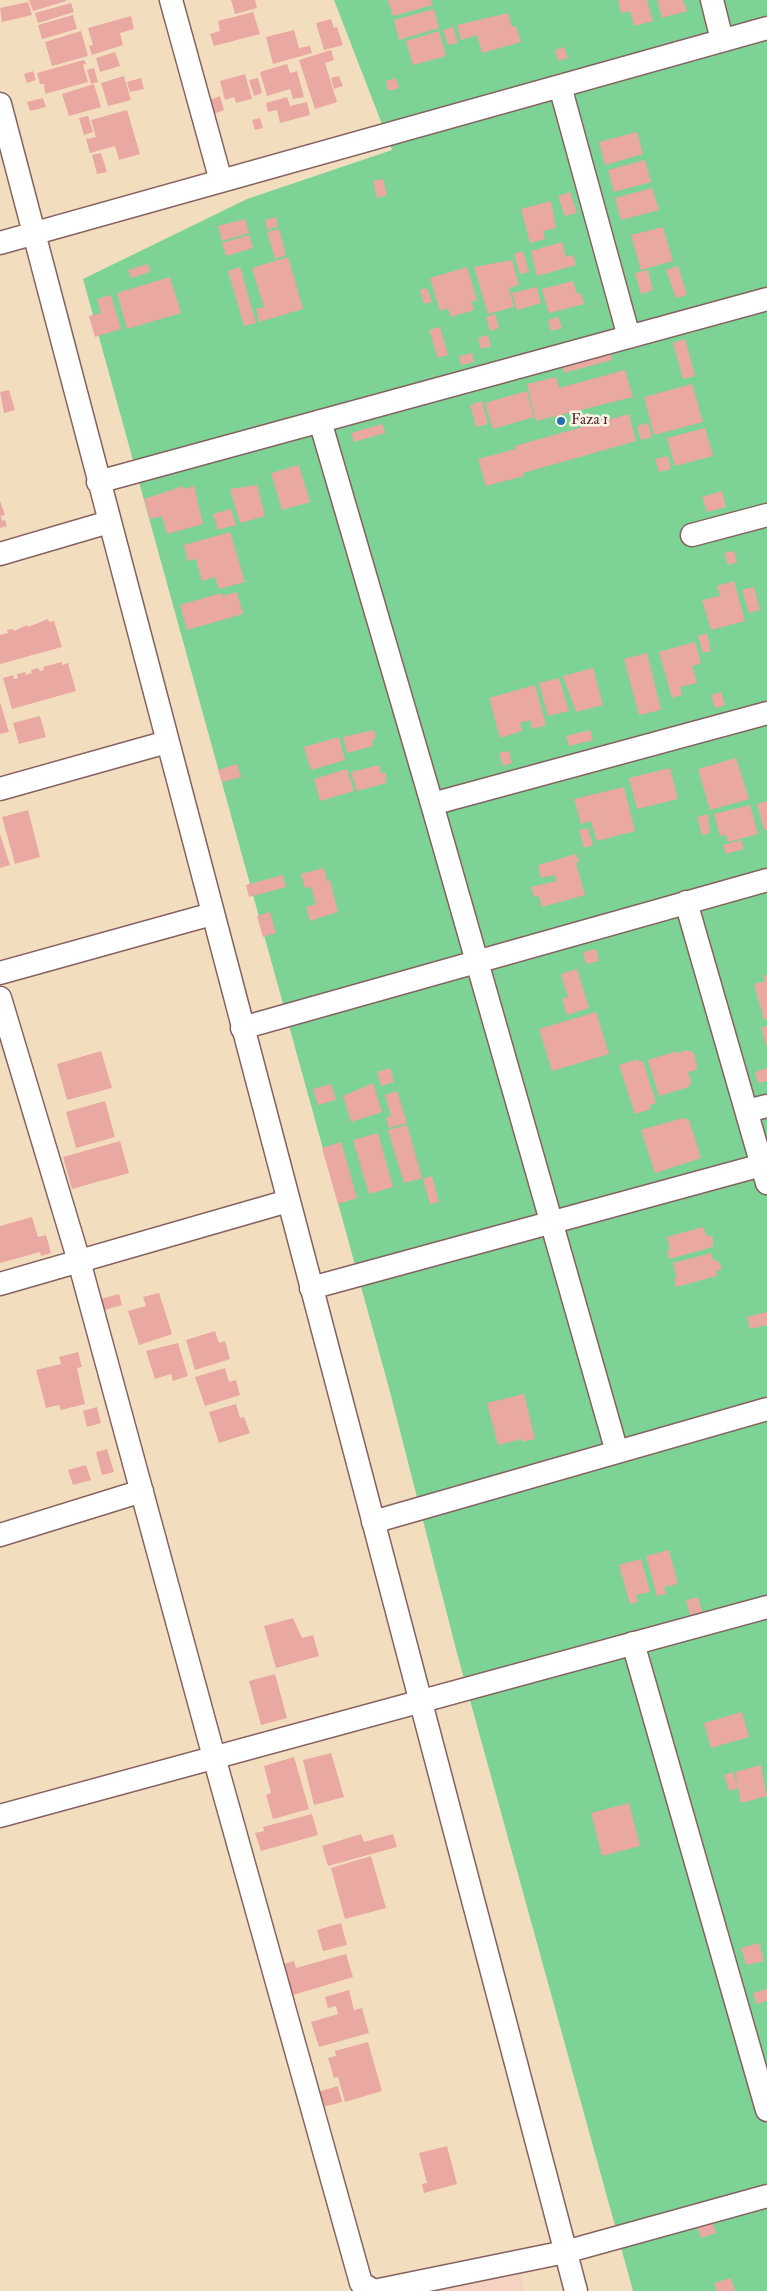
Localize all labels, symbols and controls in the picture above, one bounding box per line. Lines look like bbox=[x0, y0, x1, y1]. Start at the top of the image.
place label: Faza 1 bbox=[571, 412, 608, 430]
marker: Faza 1 bbox=[555, 415, 567, 427]

